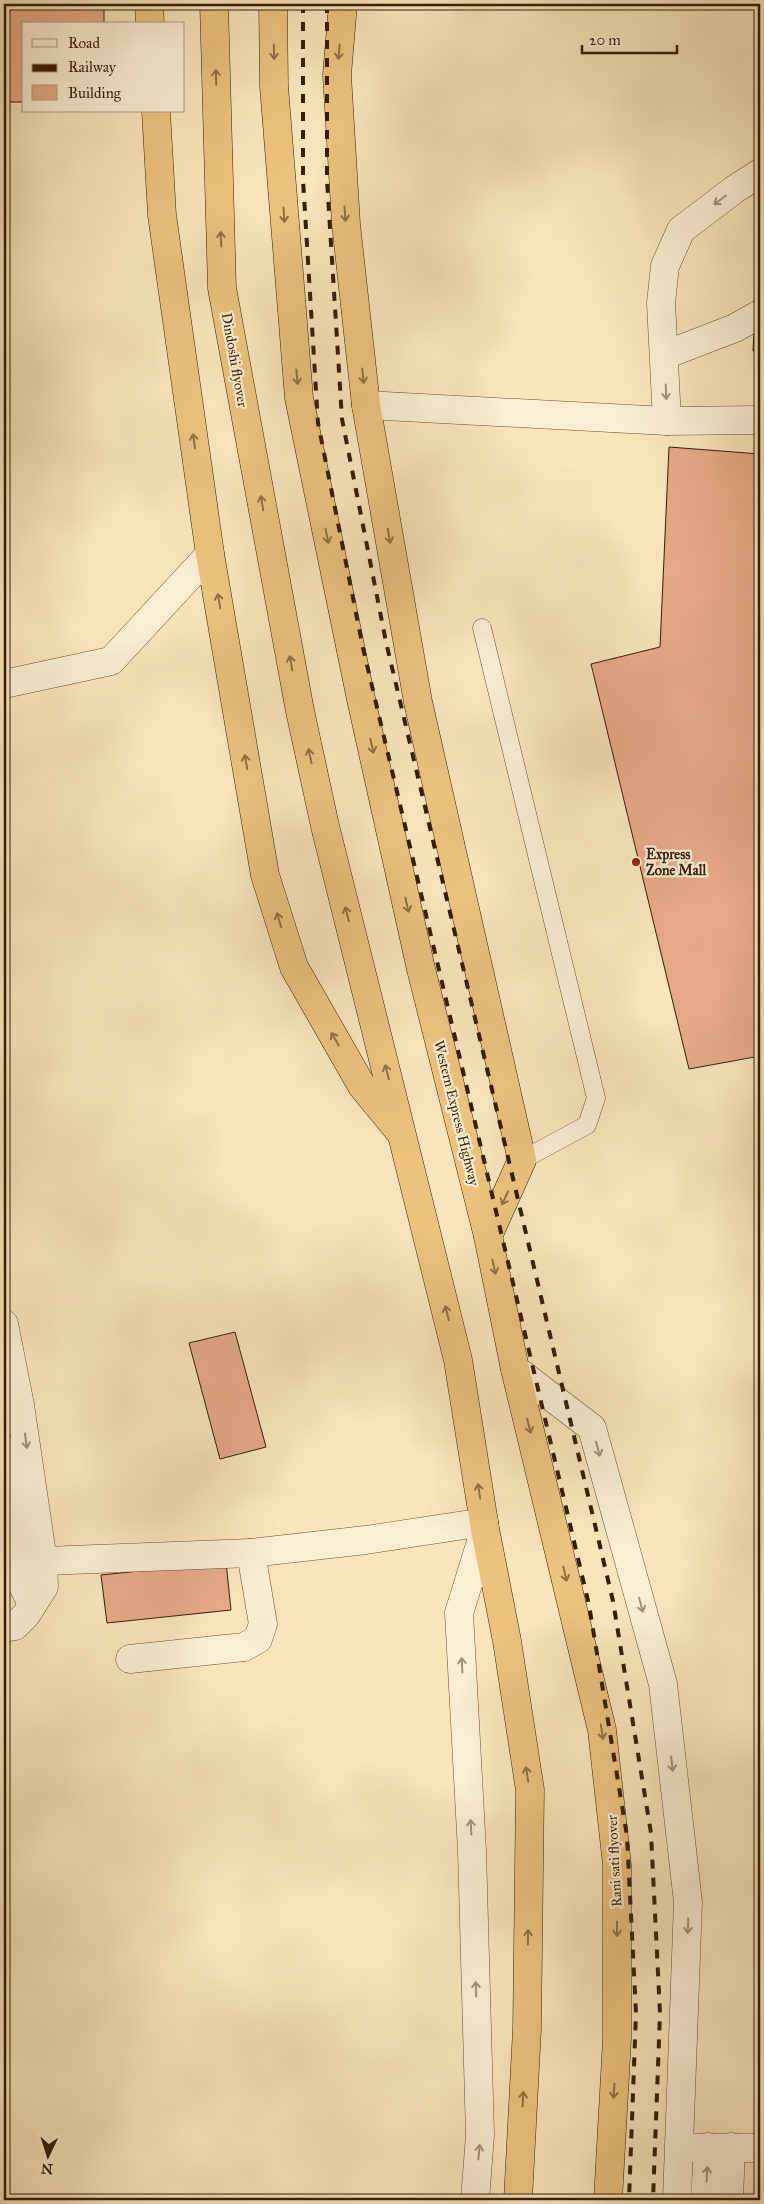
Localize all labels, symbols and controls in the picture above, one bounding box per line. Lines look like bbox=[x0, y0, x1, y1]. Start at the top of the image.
legend bbox=[22, 22, 185, 112]
scale bar bbox=[582, 22, 676, 54]
text: 20 m bbox=[589, 31, 621, 49]
text: Road bbox=[68, 34, 100, 52]
one-way arrow bbox=[269, 44, 279, 60]
one-way arrow bbox=[334, 44, 344, 60]
text: Railway bbox=[68, 58, 117, 76]
one-way arrow bbox=[211, 69, 221, 86]
text: Building bbox=[68, 84, 122, 102]
one-way arrow bbox=[714, 195, 727, 206]
one-way arrow bbox=[279, 206, 288, 222]
one-way arrow bbox=[341, 206, 350, 222]
one-way arrow bbox=[216, 232, 225, 248]
street label: Dindoshi flyover bbox=[218, 312, 251, 409]
one-way arrow bbox=[292, 368, 302, 384]
one-way arrow bbox=[358, 368, 368, 384]
one-way arrow bbox=[661, 384, 671, 400]
one-way arrow bbox=[189, 433, 199, 449]
one-way arrow bbox=[256, 495, 266, 511]
one-way arrow bbox=[323, 528, 333, 544]
one-way arrow bbox=[385, 528, 395, 544]
one-way arrow bbox=[213, 594, 223, 610]
one-way arrow bbox=[286, 655, 296, 671]
one-way arrow bbox=[368, 738, 377, 754]
one-way arrow bbox=[304, 748, 314, 764]
one-way arrow bbox=[240, 754, 250, 770]
place label: Express Zone Mall bbox=[646, 846, 707, 879]
marker: Express Zone Mall bbox=[630, 856, 642, 868]
one-way arrow bbox=[403, 896, 412, 912]
one-way arrow bbox=[342, 907, 351, 923]
one-way arrow bbox=[274, 913, 284, 929]
one-way arrow bbox=[330, 1032, 340, 1047]
street label: Western Express Highway bbox=[430, 1039, 483, 1188]
one-way arrow bbox=[382, 1064, 391, 1080]
one-way arrow bbox=[499, 1190, 509, 1205]
one-way arrow bbox=[490, 1259, 499, 1275]
one-way arrow bbox=[442, 1306, 451, 1322]
one-way arrow bbox=[525, 1417, 534, 1433]
one-way arrow bbox=[21, 1433, 31, 1449]
one-way arrow bbox=[594, 1440, 603, 1456]
one-way arrow bbox=[473, 1483, 483, 1499]
one-way arrow bbox=[561, 1566, 570, 1582]
one-way arrow bbox=[637, 1597, 647, 1613]
one-way arrow bbox=[458, 1657, 467, 1673]
one-way arrow bbox=[597, 1724, 607, 1740]
one-way arrow bbox=[667, 1756, 677, 1772]
one-way arrow bbox=[522, 1767, 532, 1783]
street label: Rani sati flyover bbox=[604, 1814, 625, 1907]
one-way arrow bbox=[466, 1819, 475, 1835]
one-way arrow bbox=[683, 1917, 692, 1933]
one-way arrow bbox=[612, 1920, 622, 1937]
one-way arrow bbox=[523, 1929, 533, 1946]
one-way arrow bbox=[471, 1982, 481, 1998]
one-way arrow bbox=[609, 2083, 618, 2099]
one-way arrow bbox=[519, 2091, 528, 2107]
north arrow bbox=[22, 2132, 72, 2182]
one-way arrow bbox=[474, 2144, 483, 2160]
text: N bbox=[40, 2160, 54, 2177]
one-way arrow bbox=[702, 2166, 711, 2182]

